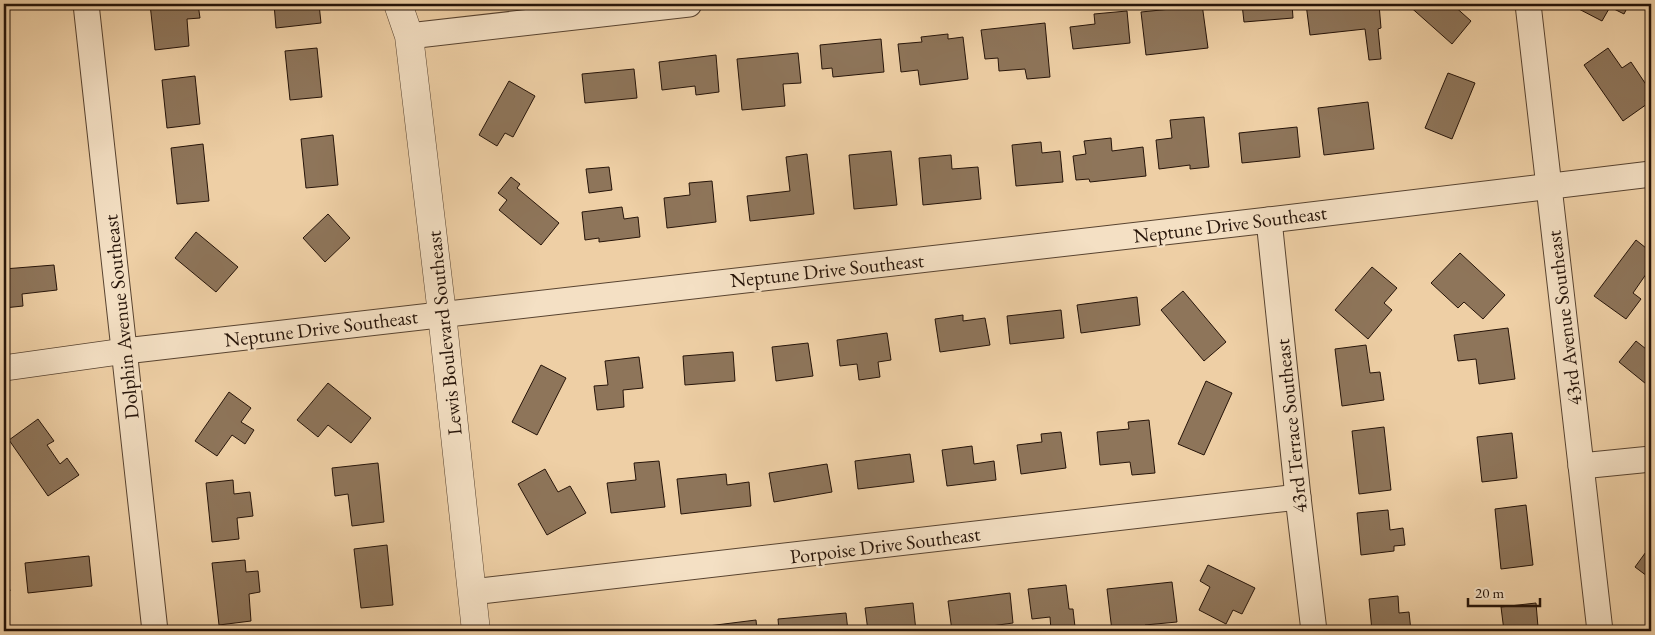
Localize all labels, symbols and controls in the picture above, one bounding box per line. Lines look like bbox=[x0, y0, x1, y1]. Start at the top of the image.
street label: Neptune Drive Southeast bbox=[1132, 199, 1329, 249]
street label: Dolphin Avenue Southeast bbox=[97, 213, 145, 421]
street label: 43rd Avenue Southeast bbox=[1540, 228, 1588, 407]
street label: Lewis Boulevard Southeast bbox=[420, 229, 468, 436]
street label: Neptune Drive Southeast bbox=[729, 247, 926, 293]
street label: Neptune Drive Southeast bbox=[223, 303, 420, 353]
street label: 43rd Terrace Southeast bbox=[1269, 337, 1313, 514]
street label: Porpoise Drive Southeast bbox=[788, 520, 982, 570]
scale bar bbox=[1468, 575, 1540, 607]
text: 20 m bbox=[1475, 583, 1504, 602]

